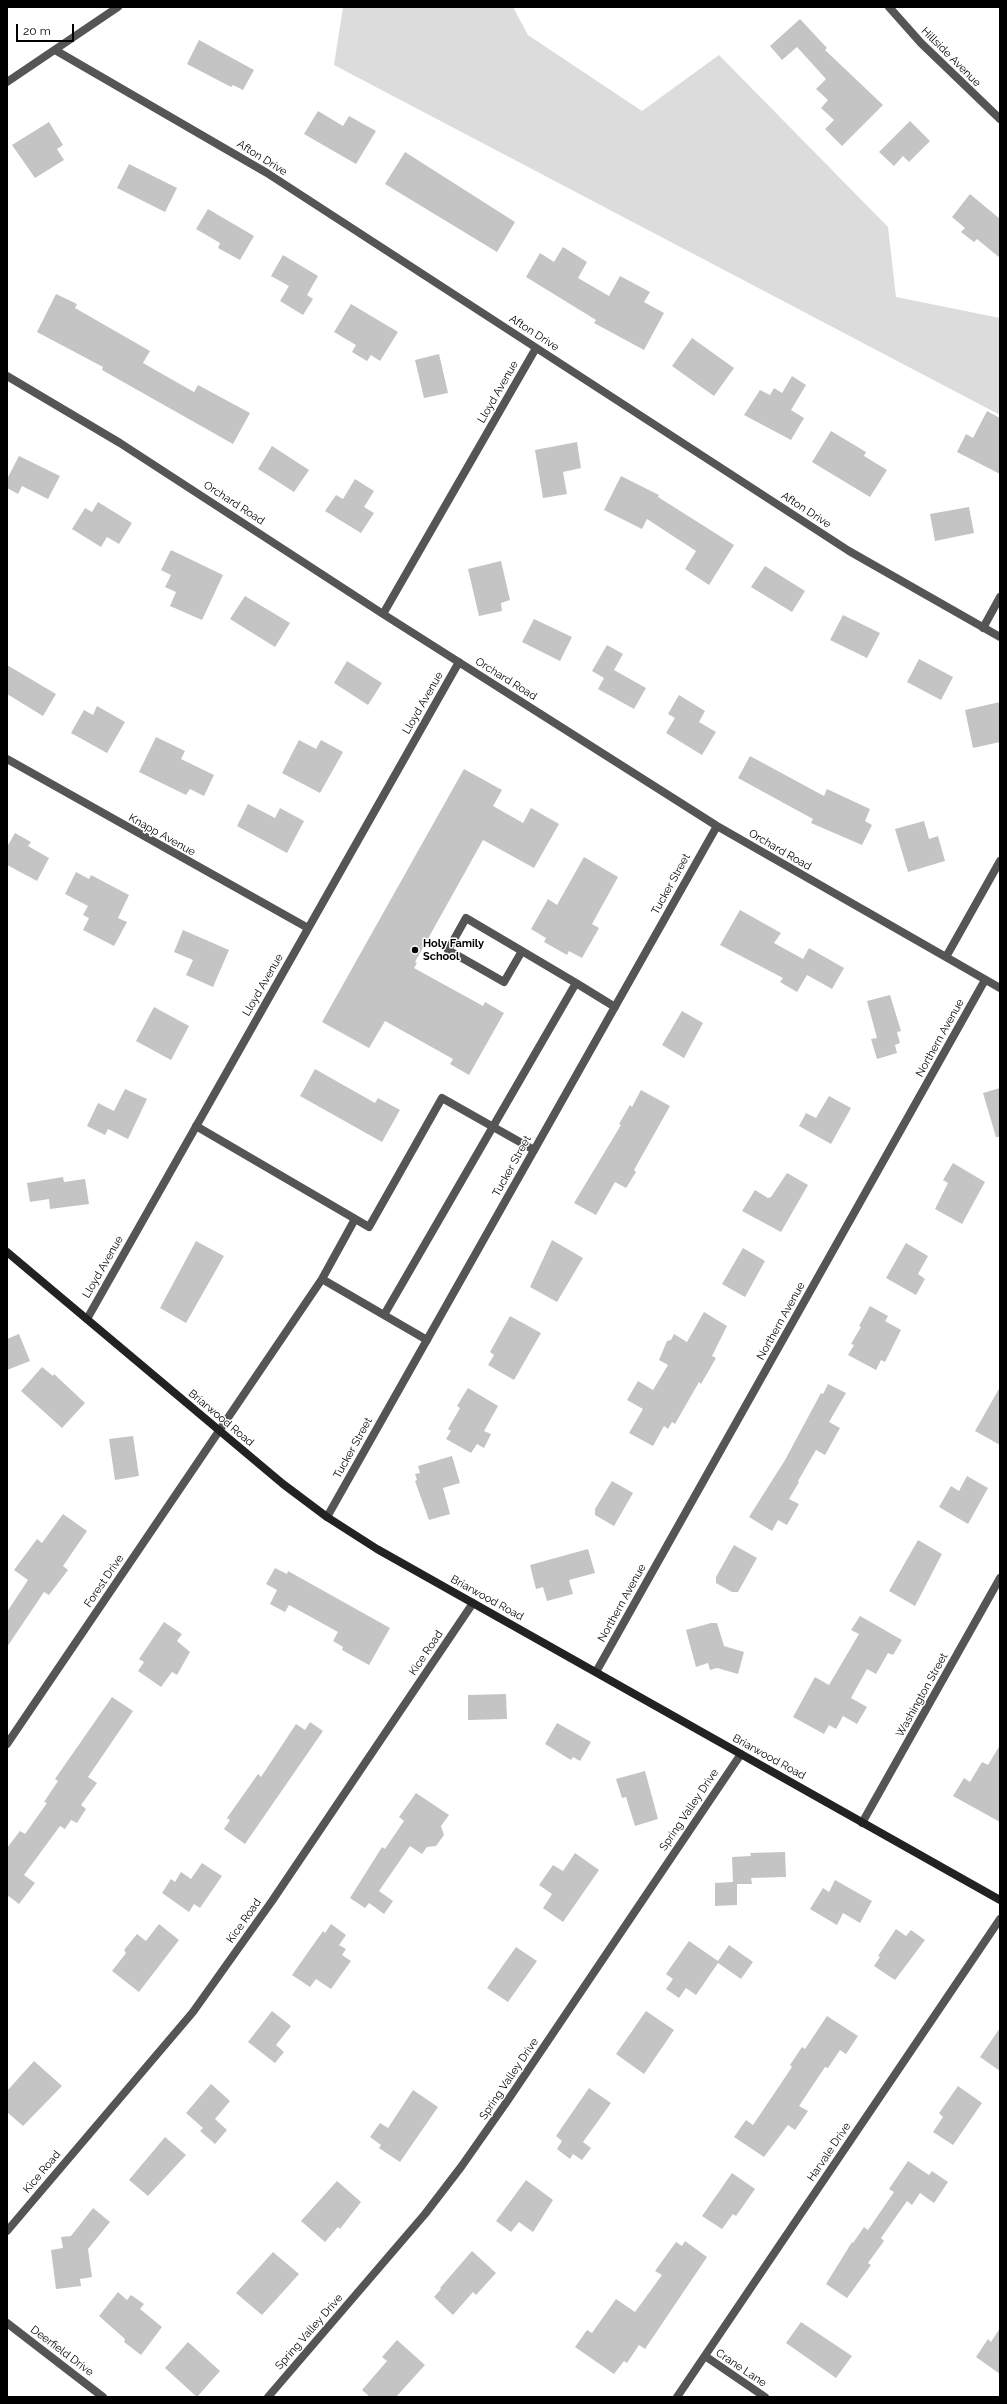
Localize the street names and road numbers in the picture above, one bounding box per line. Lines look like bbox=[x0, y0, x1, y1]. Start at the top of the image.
street label: Hillside Avenue bbox=[918, 24, 984, 90]
street label: Afton Drive bbox=[235, 137, 289, 179]
street label: Afton Drive bbox=[507, 312, 561, 354]
street label: Lloyd Avenue bbox=[475, 358, 521, 426]
street label: Orchard Road bbox=[201, 478, 267, 528]
street label: Afton Drive bbox=[779, 489, 833, 531]
street label: Orchard Road bbox=[473, 655, 539, 703]
street label: Lloyd Avenue bbox=[400, 669, 446, 737]
street label: Knapp Avenue bbox=[126, 811, 198, 859]
street label: Orchard Road bbox=[746, 827, 814, 873]
street label: Tucker Street bbox=[649, 851, 693, 917]
street label: Lloyd Avenue bbox=[240, 951, 286, 1019]
street label: Northern Avenue bbox=[913, 997, 967, 1079]
street label: Tucker Street bbox=[490, 1133, 534, 1199]
street label: Lloyd Avenue bbox=[80, 1233, 126, 1301]
street label: Northern Avenue bbox=[754, 1280, 808, 1362]
street label: Briarwood Road bbox=[186, 1387, 256, 1449]
street label: Tucker Street bbox=[331, 1415, 375, 1481]
street label: Forest Drive bbox=[82, 1552, 126, 1610]
street label: Northern Avenue bbox=[595, 1562, 649, 1644]
street label: Briarwood Road bbox=[448, 1573, 526, 1623]
street label: Kice Road bbox=[406, 1628, 446, 1678]
street label: Washington Street bbox=[893, 1651, 951, 1739]
street label: Briarwood Road bbox=[730, 1732, 808, 1782]
street label: Spring Valley Drive bbox=[657, 1767, 721, 1853]
street label: Kice Road bbox=[224, 1896, 264, 1946]
street label: Spring Valley Drive bbox=[477, 2036, 541, 2122]
street label: Harvale Drive bbox=[804, 2120, 854, 2184]
street label: Kice Road bbox=[21, 2148, 63, 2196]
street label: Spring Valley Drive bbox=[273, 2291, 345, 2373]
street label: Deerfield Drive bbox=[28, 2323, 96, 2379]
street label: Crane Lane bbox=[713, 2346, 769, 2390]

